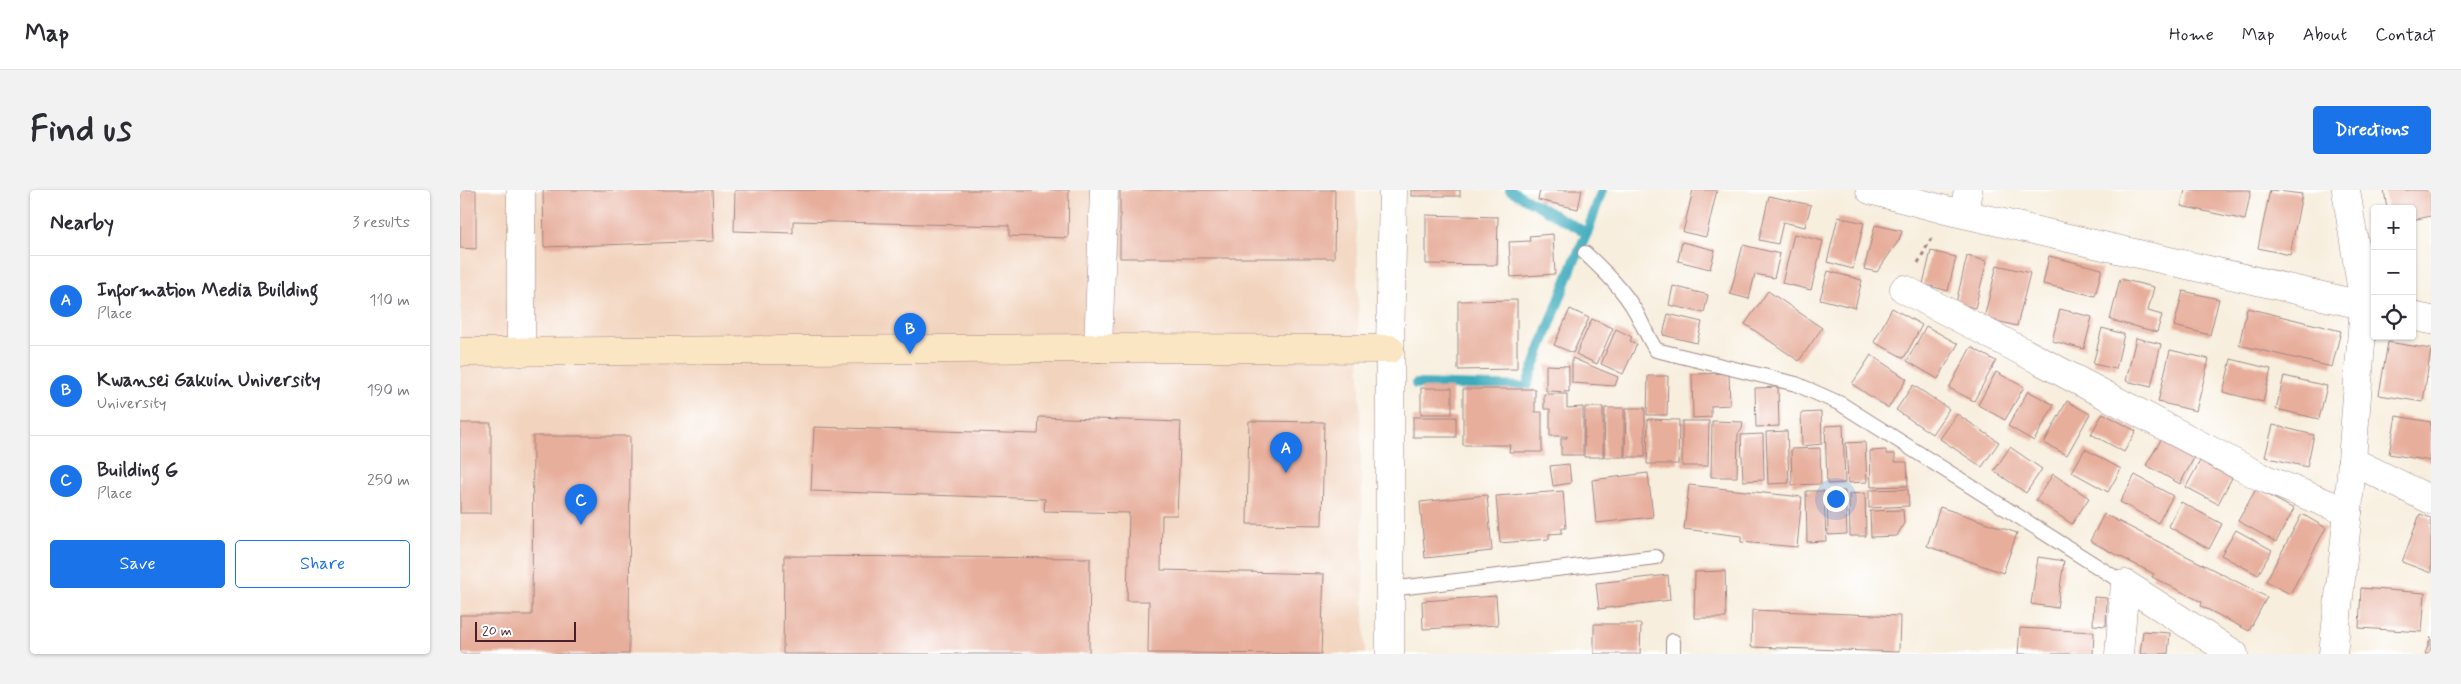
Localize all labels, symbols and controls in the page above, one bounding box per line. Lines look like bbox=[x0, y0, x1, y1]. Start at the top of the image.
text: Map bbox=[25, 19, 69, 50]
text: Home bbox=[2169, 23, 2214, 47]
text: Map bbox=[2242, 23, 2275, 47]
text: About bbox=[2303, 23, 2347, 47]
text: Contact bbox=[2375, 23, 2436, 47]
button: Directions bbox=[2313, 106, 2431, 154]
text: Find us bbox=[30, 107, 132, 153]
map controls bbox=[2371, 205, 2416, 340]
button: + bbox=[2371, 205, 2416, 250]
text: Nearby bbox=[50, 209, 114, 237]
text: 3 results bbox=[352, 212, 410, 233]
button: − bbox=[2371, 250, 2416, 295]
text: Information Media Building bbox=[97, 278, 318, 303]
text: A bbox=[61, 290, 71, 311]
text: 110 m bbox=[369, 290, 410, 311]
button: locate bbox=[2371, 295, 2416, 340]
text: Place bbox=[97, 303, 132, 324]
pin: B bbox=[894, 313, 926, 354]
text: Kwansei Gakuin University bbox=[97, 368, 320, 393]
text: B bbox=[61, 380, 71, 401]
text: 190 m bbox=[367, 380, 410, 401]
text: University bbox=[97, 393, 167, 414]
pin: A bbox=[1270, 432, 1302, 473]
text: Building G bbox=[97, 458, 178, 483]
text: C bbox=[60, 470, 72, 491]
text: 250 m bbox=[367, 470, 410, 491]
text: Place bbox=[97, 483, 132, 504]
pin: C bbox=[565, 484, 597, 525]
your location bbox=[1823, 486, 1849, 512]
button: Save bbox=[50, 540, 225, 588]
button: Share bbox=[235, 540, 410, 588]
scale bar bbox=[475, 619, 576, 642]
text: 20 m bbox=[482, 622, 512, 640]

